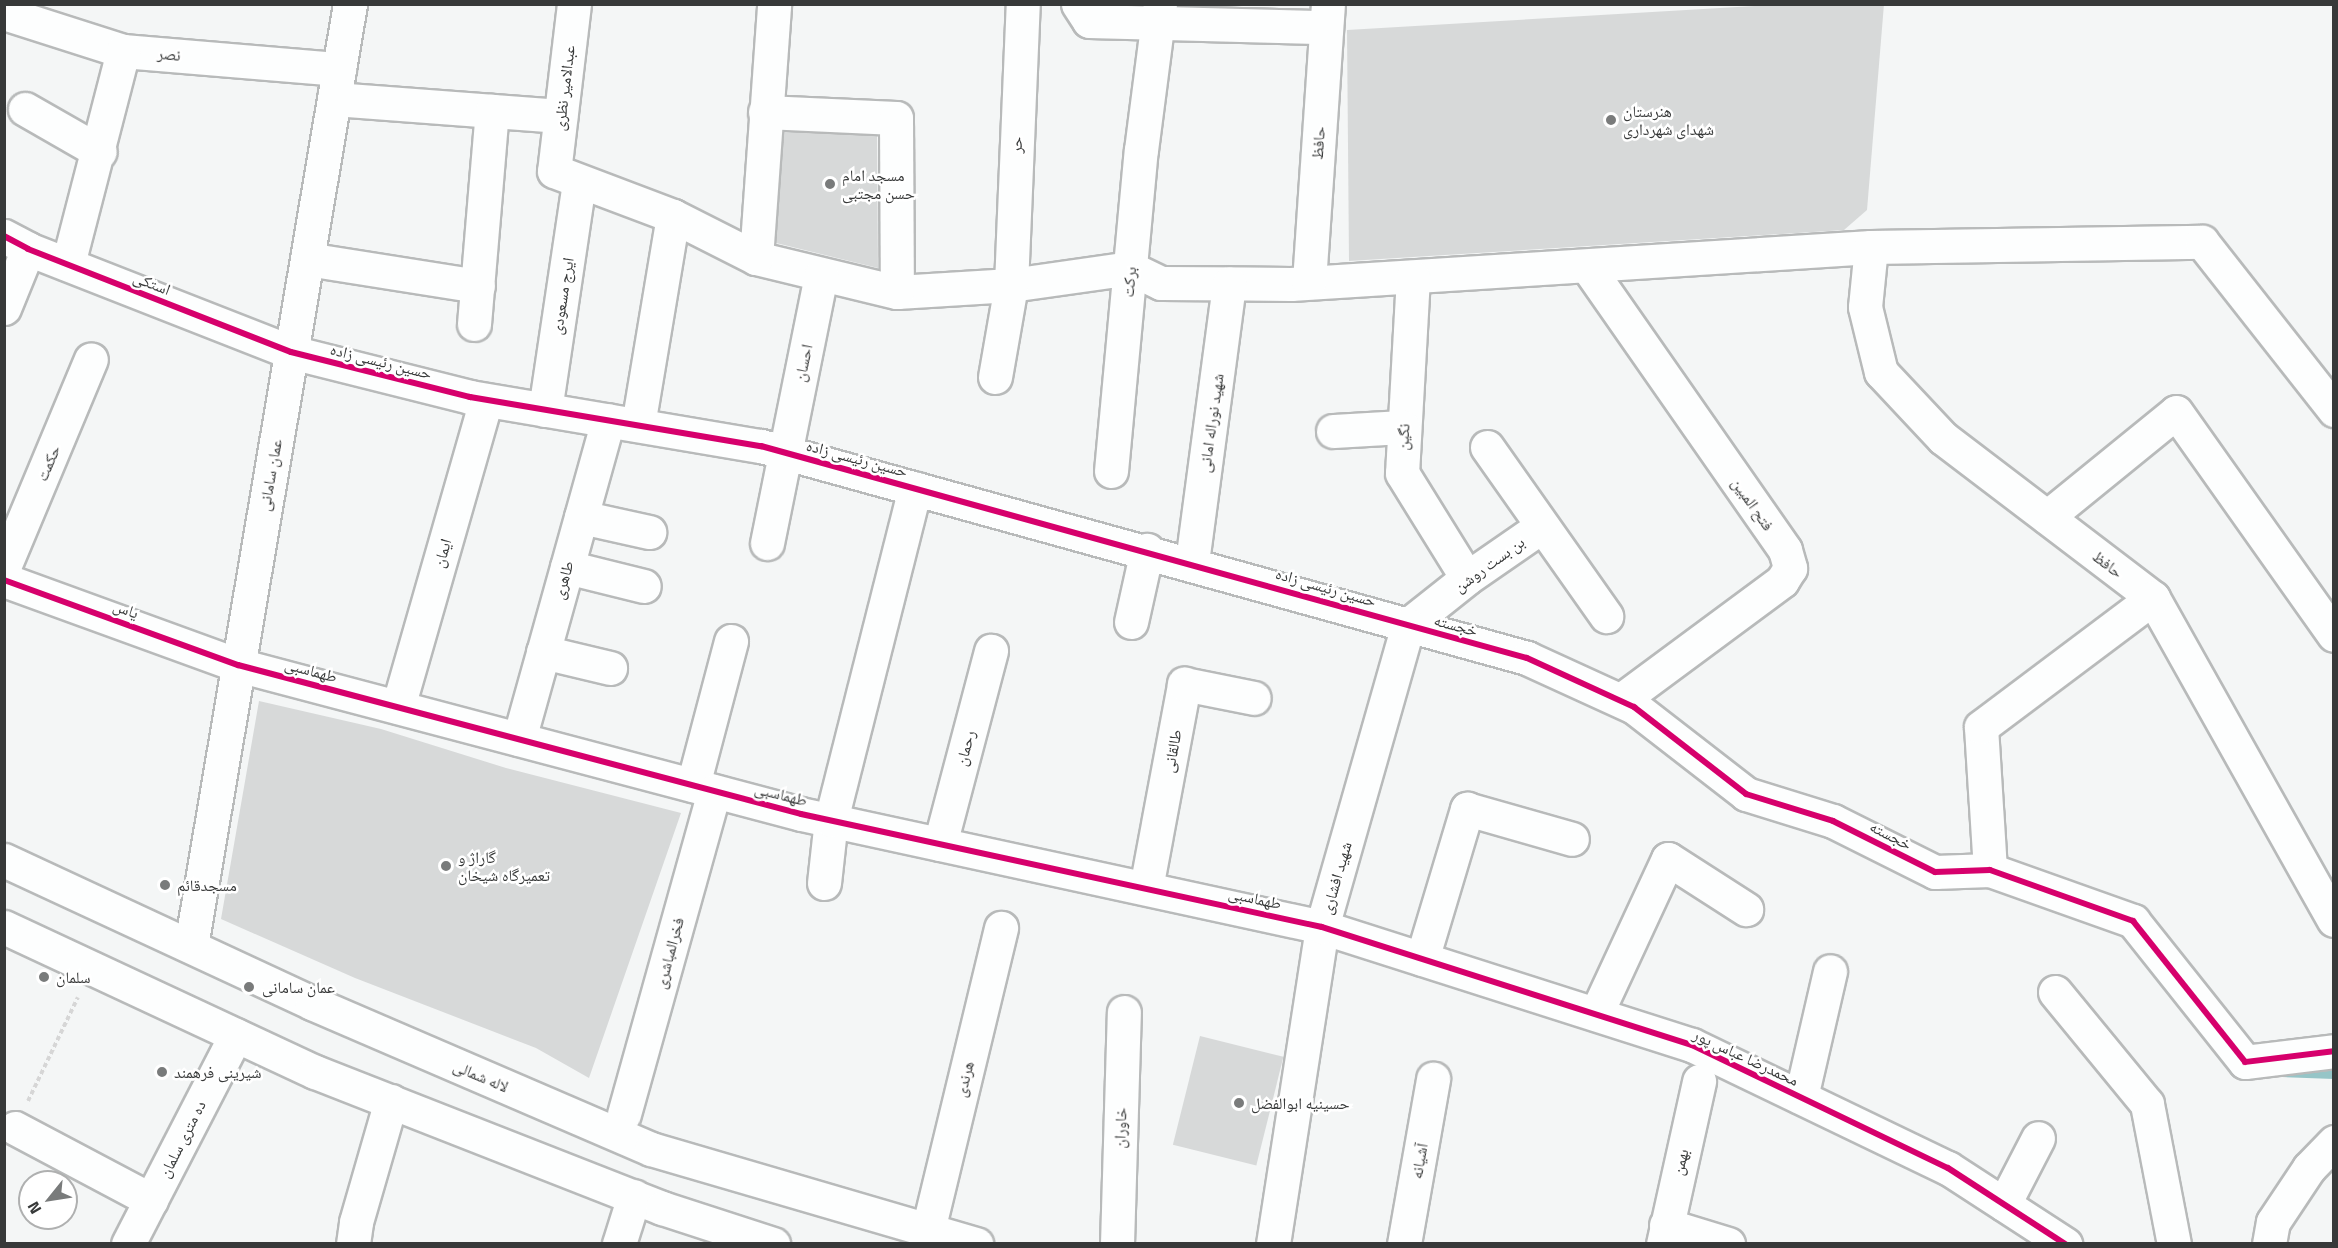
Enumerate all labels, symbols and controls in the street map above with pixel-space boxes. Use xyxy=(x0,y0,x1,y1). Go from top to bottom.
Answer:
street label: نصر xyxy=(157,43,181,65)
street label: عبدالامیر نظری xyxy=(549,44,579,132)
place label: هنرستان شهدای شهرداری xyxy=(1623,101,1714,139)
marker: هنرستان شهدای شهرداری xyxy=(1604,113,1618,127)
street label: حافظ xyxy=(1307,126,1329,160)
street label: حر xyxy=(1006,136,1026,154)
place label: مسجد امام حسن مجتبی xyxy=(842,165,915,203)
marker: مسجد امام حسن مجتبی xyxy=(823,177,837,191)
street label: ایرج مسعودی xyxy=(546,256,578,336)
street label: برکت xyxy=(1118,266,1140,298)
street label: استکی xyxy=(131,267,173,299)
street label: حسین رئیسی زاده xyxy=(328,339,434,383)
street label: احسان xyxy=(790,342,816,384)
street label: شهید نوراله امانی xyxy=(1195,372,1227,474)
street label: نگین xyxy=(1393,423,1413,451)
street label: حسین رئیسی زاده xyxy=(804,435,910,481)
street label: عمان سامانی xyxy=(254,437,286,513)
street label: حکمت xyxy=(32,442,64,484)
street label: فتح المبین xyxy=(1728,474,1778,534)
street label: بن بست روشن xyxy=(1450,532,1528,596)
street label: ایمان xyxy=(429,536,455,570)
street label: حافظ xyxy=(2089,546,2127,582)
street label: طاهری xyxy=(549,559,577,601)
street label: حسین رئیسی زاده xyxy=(1273,563,1379,611)
street label: یاس xyxy=(111,596,141,622)
street label: خجسته xyxy=(1432,610,1480,640)
street label: طهماسبی xyxy=(283,654,339,686)
street label: رحمان xyxy=(951,728,979,768)
street label: طالقانی xyxy=(1158,728,1186,774)
street label: طهماسبی xyxy=(753,778,809,810)
street label: خجسته xyxy=(1867,816,1915,854)
street label: شهید افشاری xyxy=(1316,839,1356,917)
place label: گاراژ و تعمیرگاه شیخان xyxy=(458,847,550,885)
marker: گاراژ و تعمیرگاه شیخان xyxy=(439,859,453,873)
place label: مسجدقائم xyxy=(177,875,237,895)
marker: مسجدقائم xyxy=(158,878,172,892)
street label: طهماسبی xyxy=(1227,883,1283,913)
street label: فخرالمباشری xyxy=(650,915,688,991)
place label: سلمان xyxy=(56,967,90,987)
marker: سلمان xyxy=(37,970,51,984)
place label: عمان سامانی xyxy=(262,977,335,997)
marker: عمان سامانی xyxy=(240,978,258,996)
street label: محمدرضا عباس پور xyxy=(1690,1024,1802,1090)
street label: لاله شمالی xyxy=(451,1056,511,1096)
street label: هرندی xyxy=(950,1059,978,1099)
place label: شیرینی فرهمند xyxy=(174,1062,262,1082)
marker: شیرینی فرهمند xyxy=(155,1065,169,1079)
place label: حسینیه ابوالفضل xyxy=(1251,1093,1350,1113)
marker: حسینیه ابوالفضل xyxy=(1232,1096,1246,1110)
street label: ده متری سلمان xyxy=(154,1097,210,1181)
street label: خاوران xyxy=(1110,1107,1130,1149)
street label: آشیانه xyxy=(1406,1142,1432,1180)
street label: بهمن xyxy=(1668,1147,1692,1177)
north arrow xyxy=(18,1170,78,1230)
text: N xyxy=(21,1197,47,1219)

